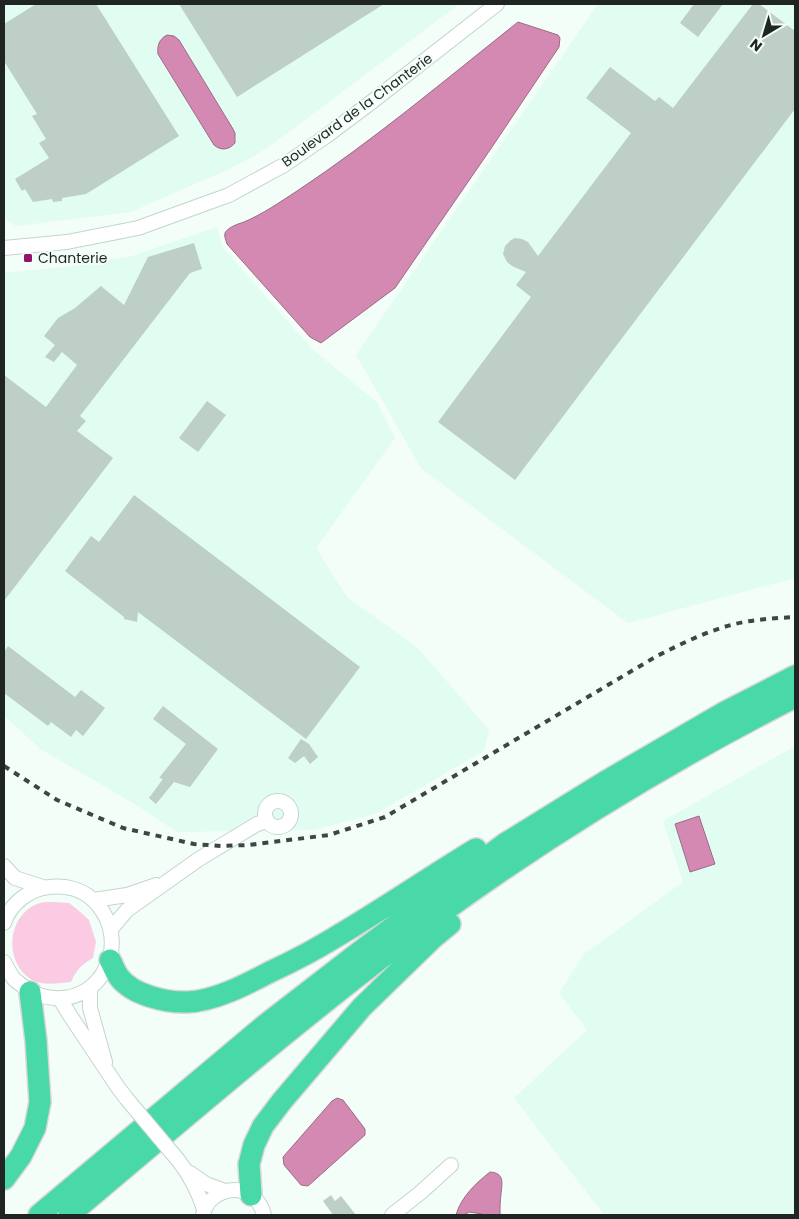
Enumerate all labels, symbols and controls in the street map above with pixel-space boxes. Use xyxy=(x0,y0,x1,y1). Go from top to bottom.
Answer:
north arrow xyxy=(739,10,789,60)
text: N xyxy=(746,34,766,56)
street label: Boulevard de la Chanterie xyxy=(277,48,437,172)
place label: Chanterie xyxy=(38,248,108,268)
marker: Chanterie xyxy=(22,252,34,264)

